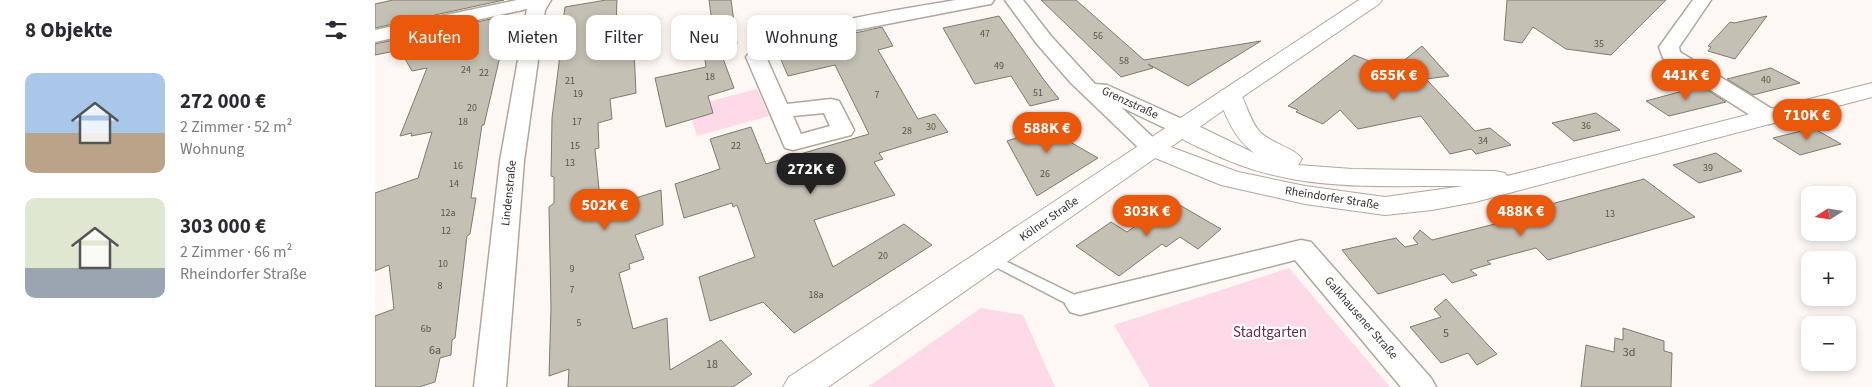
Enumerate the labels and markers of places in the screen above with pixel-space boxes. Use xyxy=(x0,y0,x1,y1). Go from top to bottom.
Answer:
pin: 655K € xyxy=(1353,58,1435,101)
pin: 441K € xyxy=(1645,58,1727,101)
pin: 710K € xyxy=(1766,98,1848,141)
pin: 588K € xyxy=(1006,112,1088,154)
pin: 272K € xyxy=(770,152,852,195)
pin: 502K € xyxy=(564,188,646,231)
pin: 303K € xyxy=(1106,194,1188,237)
pin: 488K € xyxy=(1480,194,1562,237)

